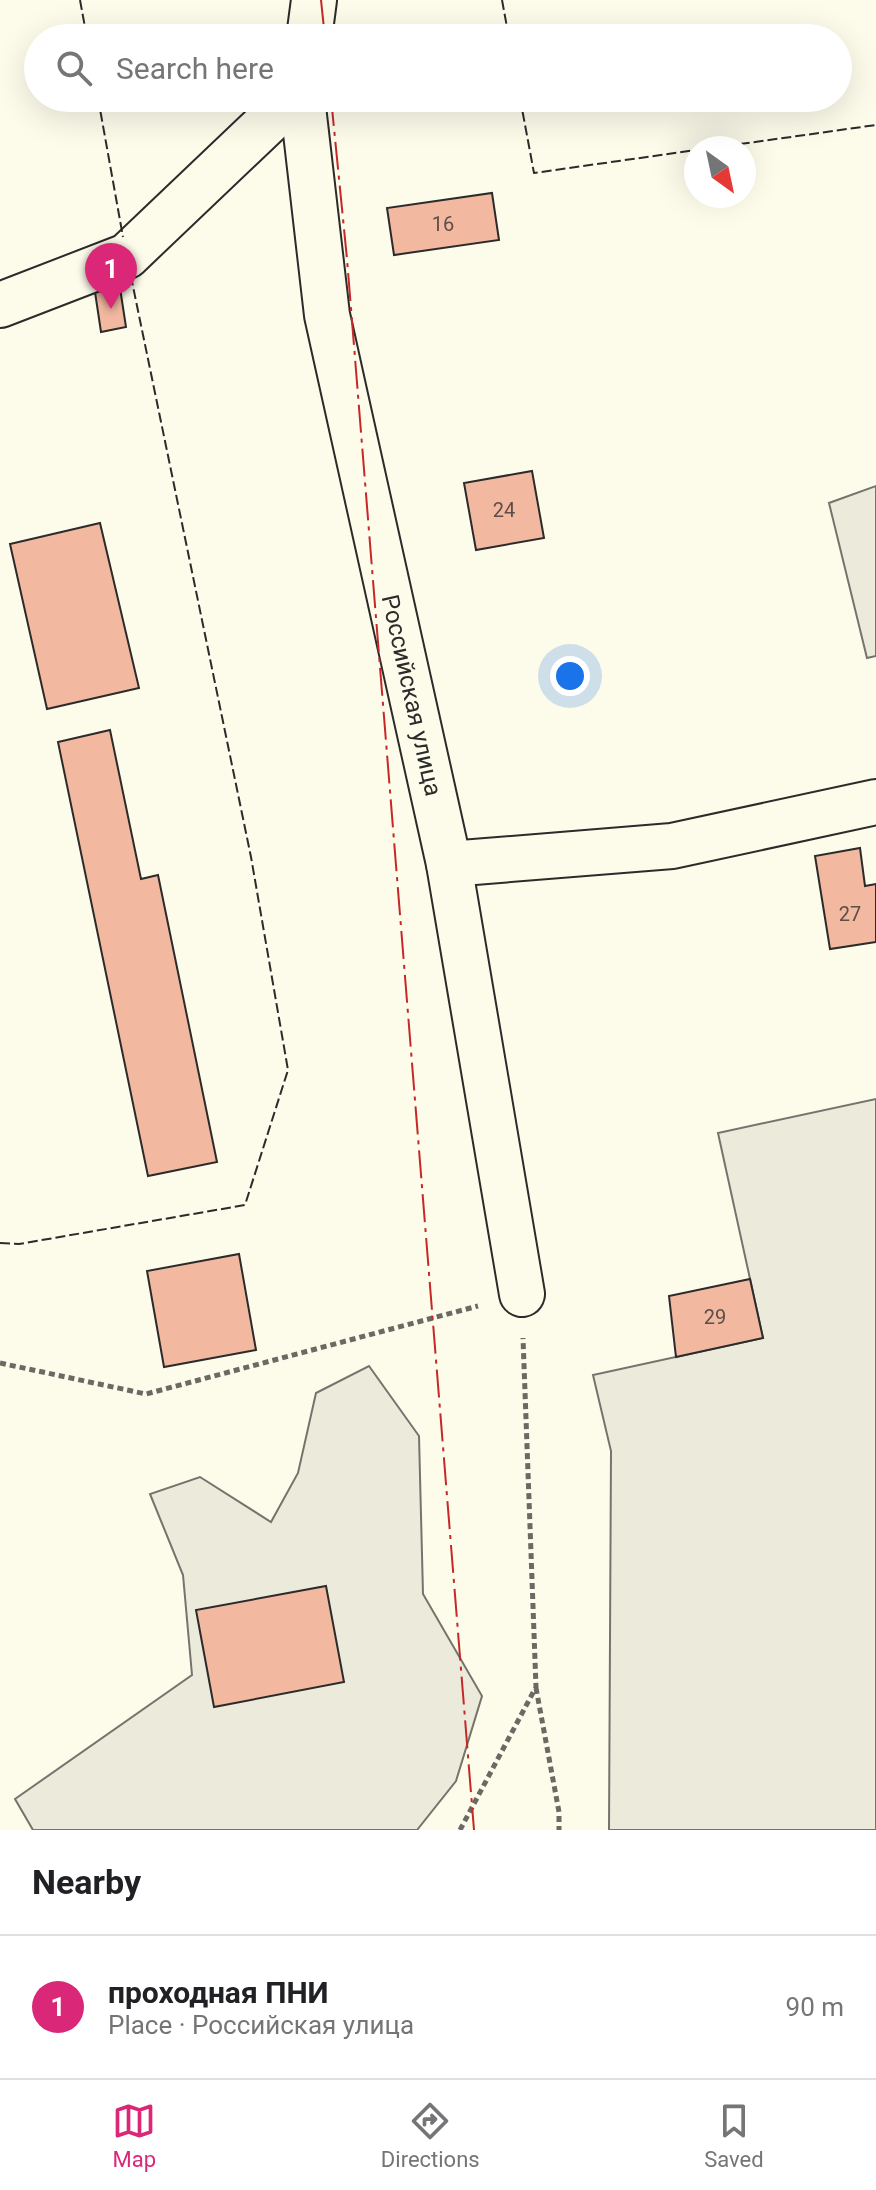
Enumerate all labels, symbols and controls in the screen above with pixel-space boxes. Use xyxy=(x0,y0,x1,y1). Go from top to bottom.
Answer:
search box xyxy=(24,24,852,112)
icon: search xyxy=(52,46,96,90)
text: Search here xyxy=(116,51,274,86)
north arrow xyxy=(684,136,756,208)
house number: 16 xyxy=(432,212,454,236)
pin: 1 xyxy=(85,243,137,309)
house number: 24 xyxy=(493,498,515,522)
street label: Российская улица xyxy=(376,592,447,798)
your location xyxy=(550,656,590,696)
house number: 27 xyxy=(839,902,861,926)
house number: 29 xyxy=(704,1305,726,1329)
text: Nearby xyxy=(32,1862,141,1902)
text: проходная ПНИ xyxy=(108,1975,329,2010)
text: 1 xyxy=(51,1992,65,2022)
text: 90 m xyxy=(786,1992,844,2022)
text: Place · Российская улица xyxy=(108,2010,414,2040)
tab: Map xyxy=(112,2099,156,2172)
tab: Directions xyxy=(381,2099,480,2172)
tab: Saved xyxy=(704,2099,764,2172)

